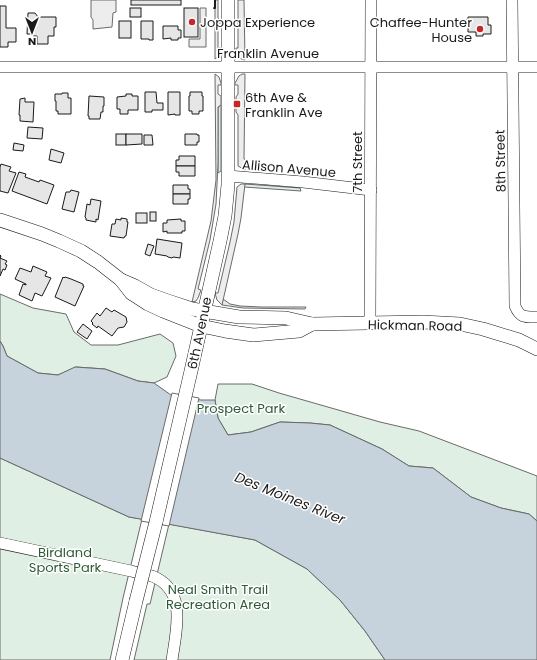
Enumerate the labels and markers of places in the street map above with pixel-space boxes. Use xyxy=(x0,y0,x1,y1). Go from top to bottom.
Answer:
place label: Joppa Experience xyxy=(200,13,315,32)
place label: Chaffee-Hunter House xyxy=(370,13,472,47)
marker: Joppa Experience xyxy=(187,17,197,27)
marker: Chaffee-Hunter House xyxy=(475,24,485,34)
place label: 6th Ave & Franklin Ave xyxy=(245,88,323,122)
marker: 6th Ave & Franklin Ave xyxy=(232,99,242,109)

